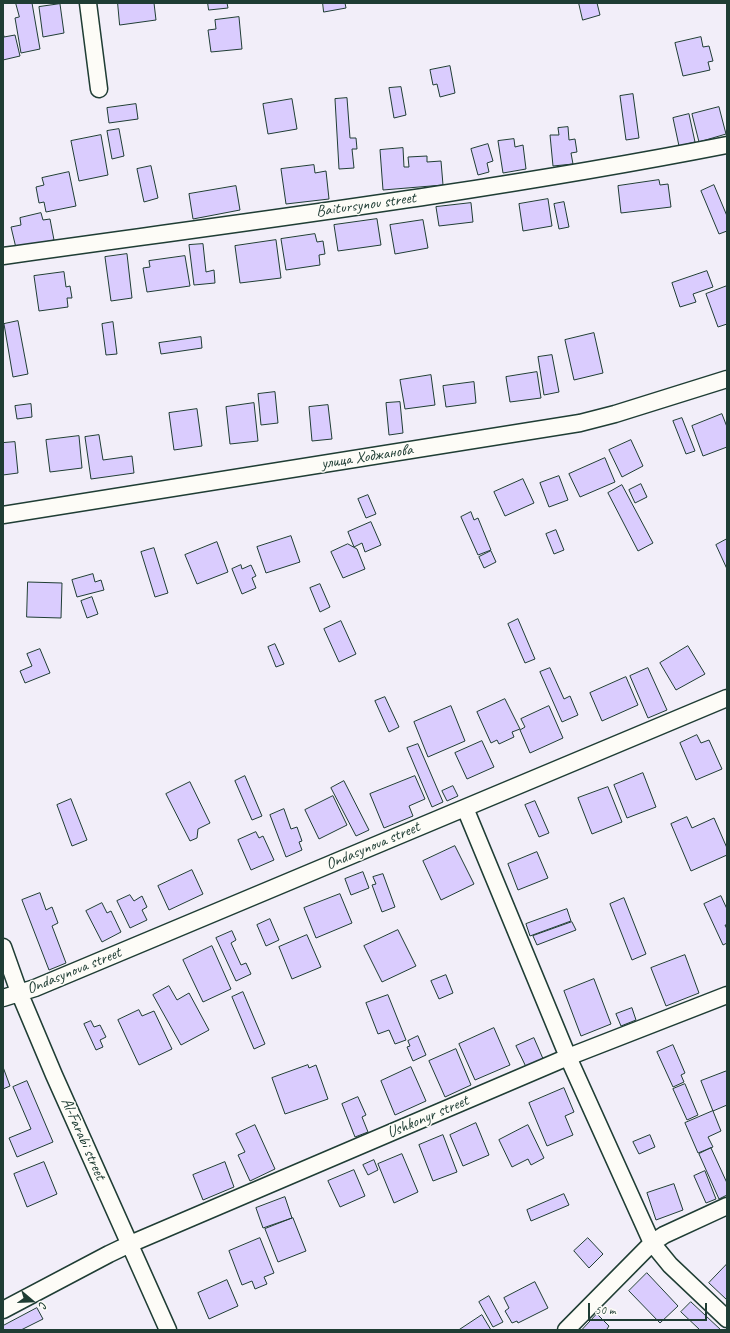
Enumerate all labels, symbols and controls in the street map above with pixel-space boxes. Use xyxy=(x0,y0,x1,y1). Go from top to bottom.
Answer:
street label: Baitursynov street xyxy=(315,189,417,221)
street label: улица Ходжанова xyxy=(320,440,414,474)
street label: Ondasynova street xyxy=(323,818,423,874)
street label: Ondasynova street xyxy=(24,943,124,999)
street label: Ushkonyr street xyxy=(384,1091,472,1143)
street label: Al-Farabi street xyxy=(56,1095,110,1183)
north arrow xyxy=(12,1281,52,1321)
scale bar xyxy=(590,1295,709,1321)
text: С xyxy=(36,1300,51,1310)
text: 50 m xyxy=(595,1302,615,1318)

